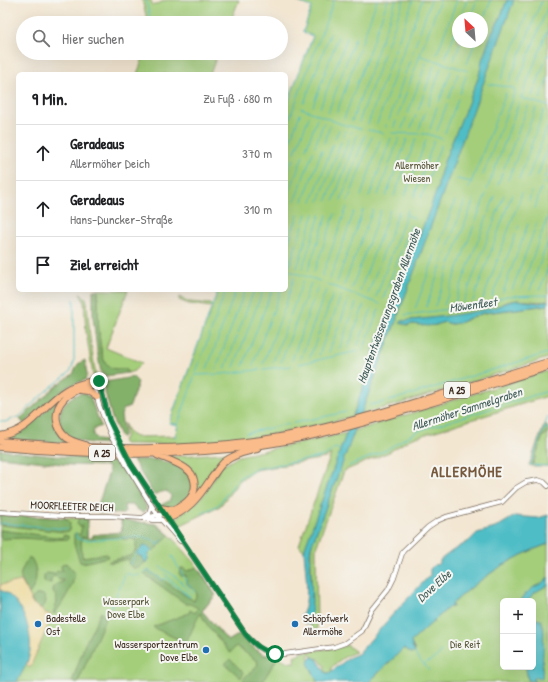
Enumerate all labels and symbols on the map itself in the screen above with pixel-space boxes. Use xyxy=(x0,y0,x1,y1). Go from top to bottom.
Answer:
north arrow xyxy=(452,12,488,48)
park label: Allermöher Wiesen xyxy=(395,158,440,185)
water label: Hauptentwässerungsgraben Allermöhe xyxy=(353,225,425,386)
water label: Möwenfleet xyxy=(448,293,500,316)
route end xyxy=(90,372,108,390)
water label: Allermöher Sammelgraben xyxy=(410,382,526,434)
road number: A 25 xyxy=(444,382,470,398)
road number: A 25 xyxy=(89,445,115,461)
district label: ALLERMÖHE xyxy=(431,461,503,482)
street label: MOORFLEETER DEICH xyxy=(30,498,114,514)
water label: Dove Elbe xyxy=(413,565,456,606)
park label: Wasserpark Dove Elbe xyxy=(103,594,149,621)
place label: Badestelle Ost xyxy=(46,611,87,638)
place label: Schöpfwerk Allermöhe xyxy=(303,611,349,638)
marker: Badestelle Ost xyxy=(33,619,43,629)
marker: Schöpfwerk Allermöhe xyxy=(290,619,300,629)
place label: Wassersportzentrum Dove Elbe xyxy=(114,637,199,664)
park label: Die Reit xyxy=(450,637,480,651)
marker: Wassersportzentrum Dove Elbe xyxy=(201,645,211,655)
route start xyxy=(266,645,284,663)

